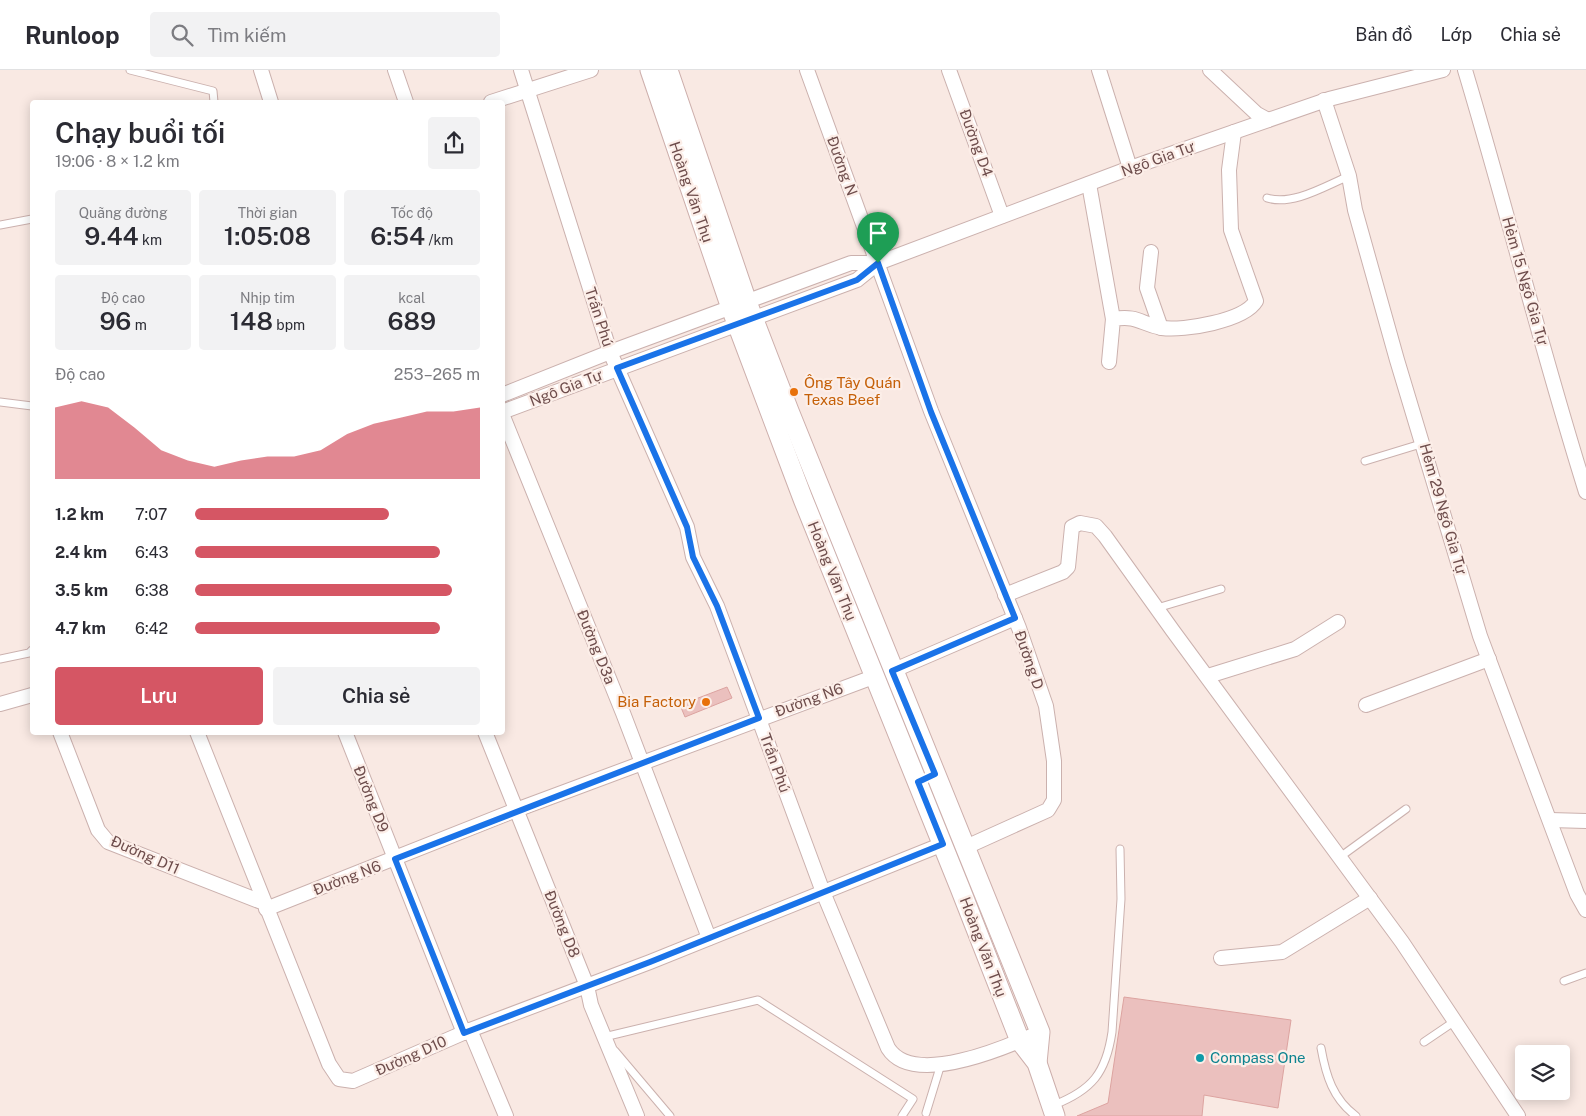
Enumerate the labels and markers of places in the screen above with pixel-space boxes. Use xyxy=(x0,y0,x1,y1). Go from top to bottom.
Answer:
pin xyxy=(857,212,899,263)
place label: Ông Tây Quán Texas Beef xyxy=(804,374,901,408)
marker: Ông Tây Quán Texas Beef xyxy=(788,386,800,398)
place label: Bia Factory xyxy=(617,693,696,710)
marker: Bia Factory xyxy=(700,696,712,708)
place label: Compass One xyxy=(1210,1049,1306,1066)
marker: Compass One xyxy=(1194,1052,1206,1064)

